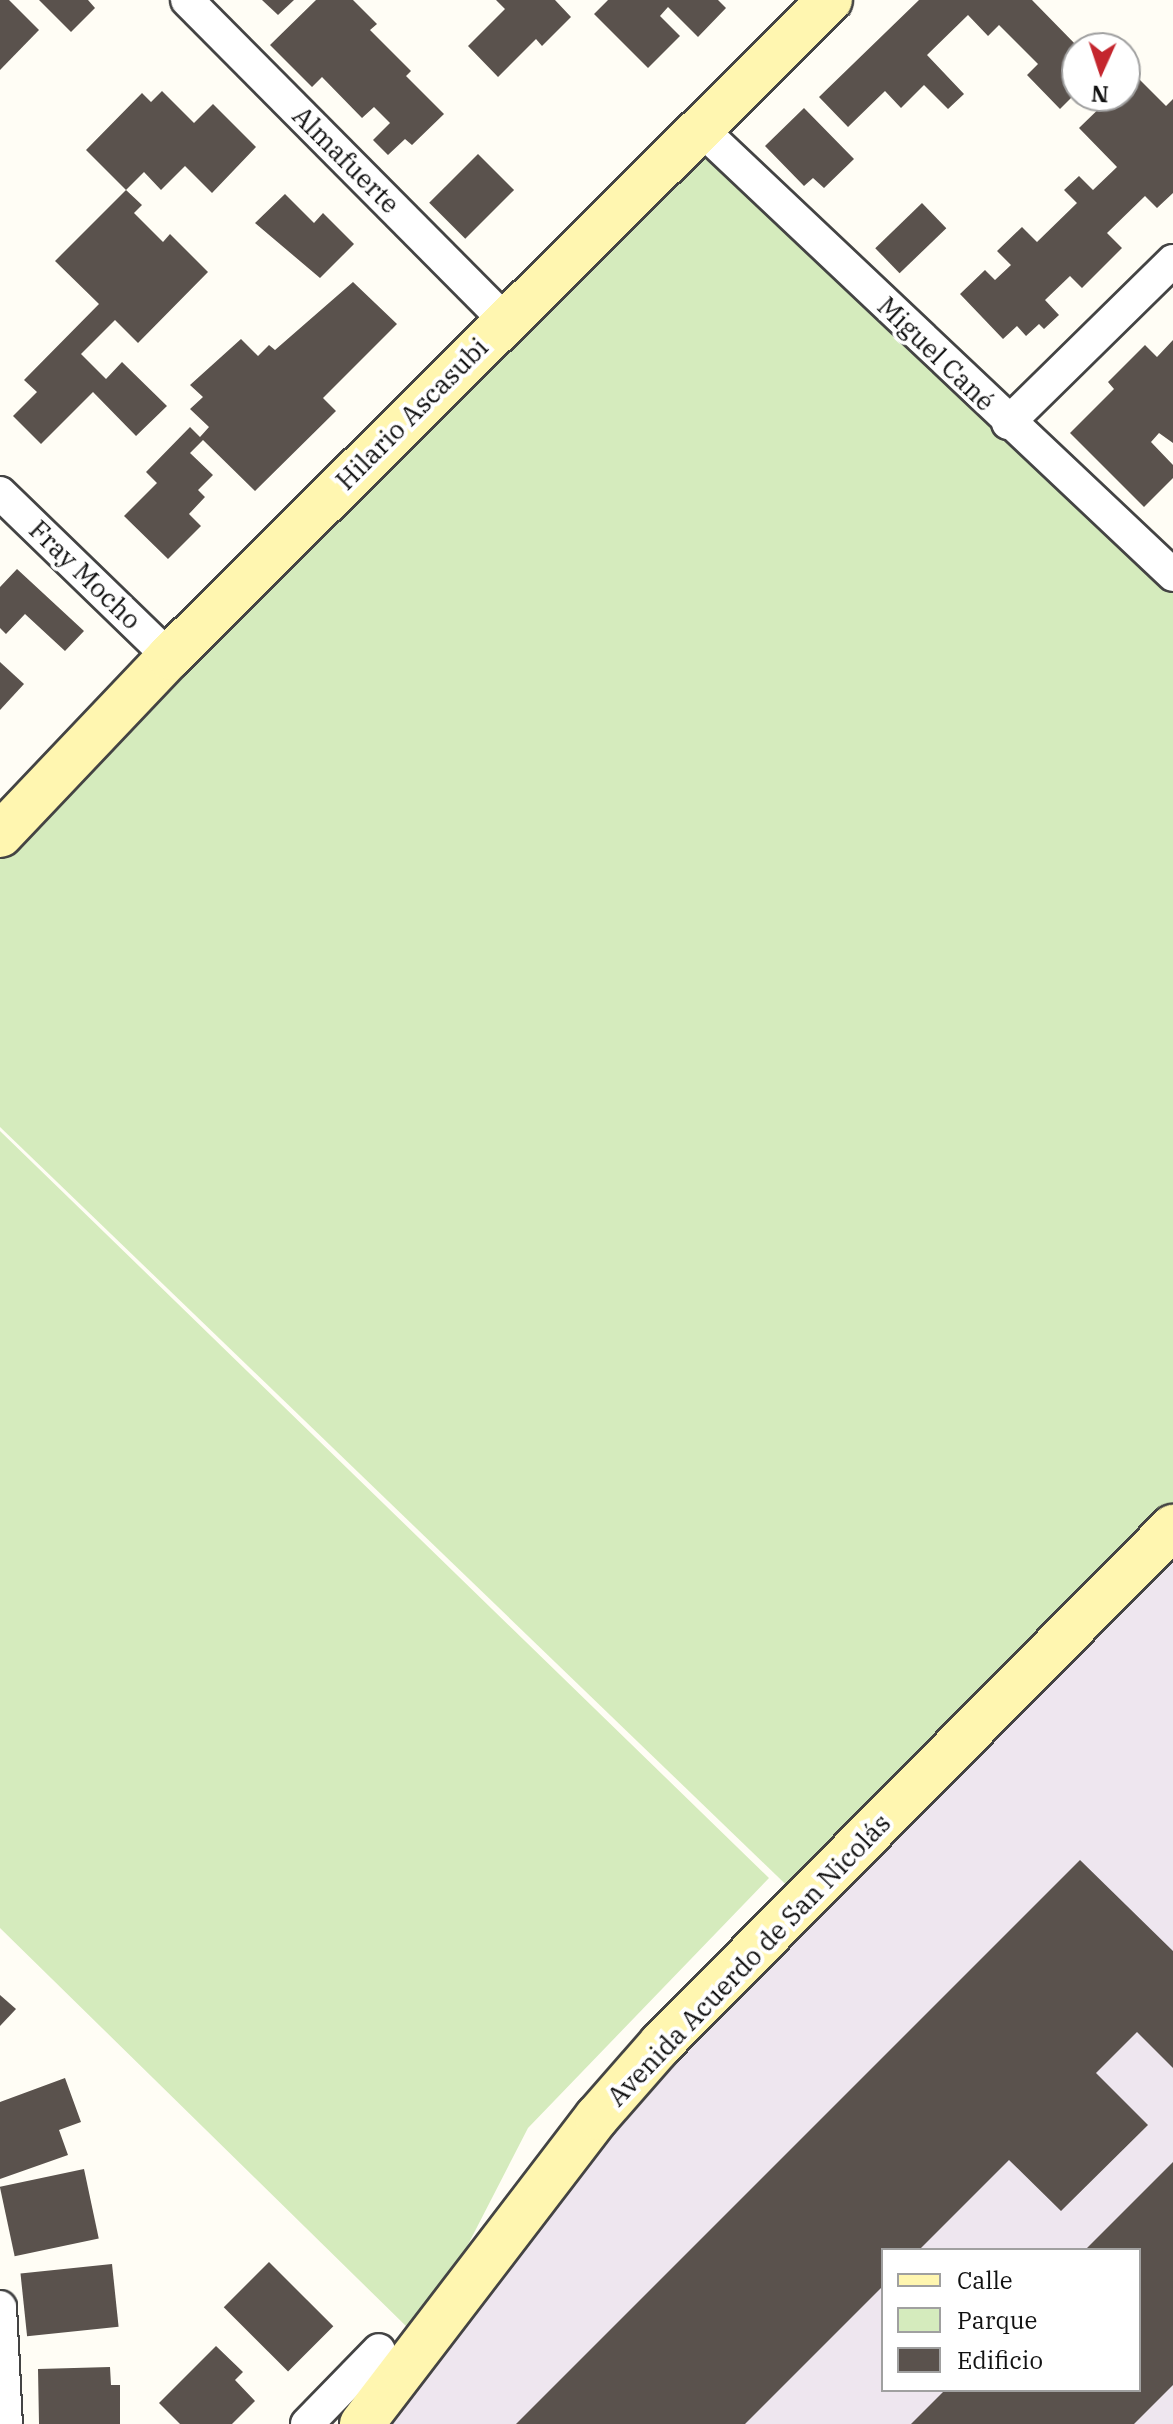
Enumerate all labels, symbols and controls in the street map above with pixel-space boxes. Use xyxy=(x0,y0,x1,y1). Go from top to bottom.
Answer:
north arrow xyxy=(1061,32,1141,112)
text: N xyxy=(1090,80,1109,109)
street label: Almafuerte xyxy=(286,100,406,220)
street label: Miguel Cané xyxy=(871,291,1001,417)
street label: Hilario Ascasubi xyxy=(330,332,494,496)
street label: Fray Mocho xyxy=(23,514,147,636)
street label: Avenida Acuerdo de San Nicolás xyxy=(601,1808,897,2112)
legend xyxy=(881,2248,1141,2392)
text: Calle xyxy=(957,2264,1013,2296)
text: Parque xyxy=(957,2304,1037,2336)
text: Edificio xyxy=(957,2344,1043,2376)

